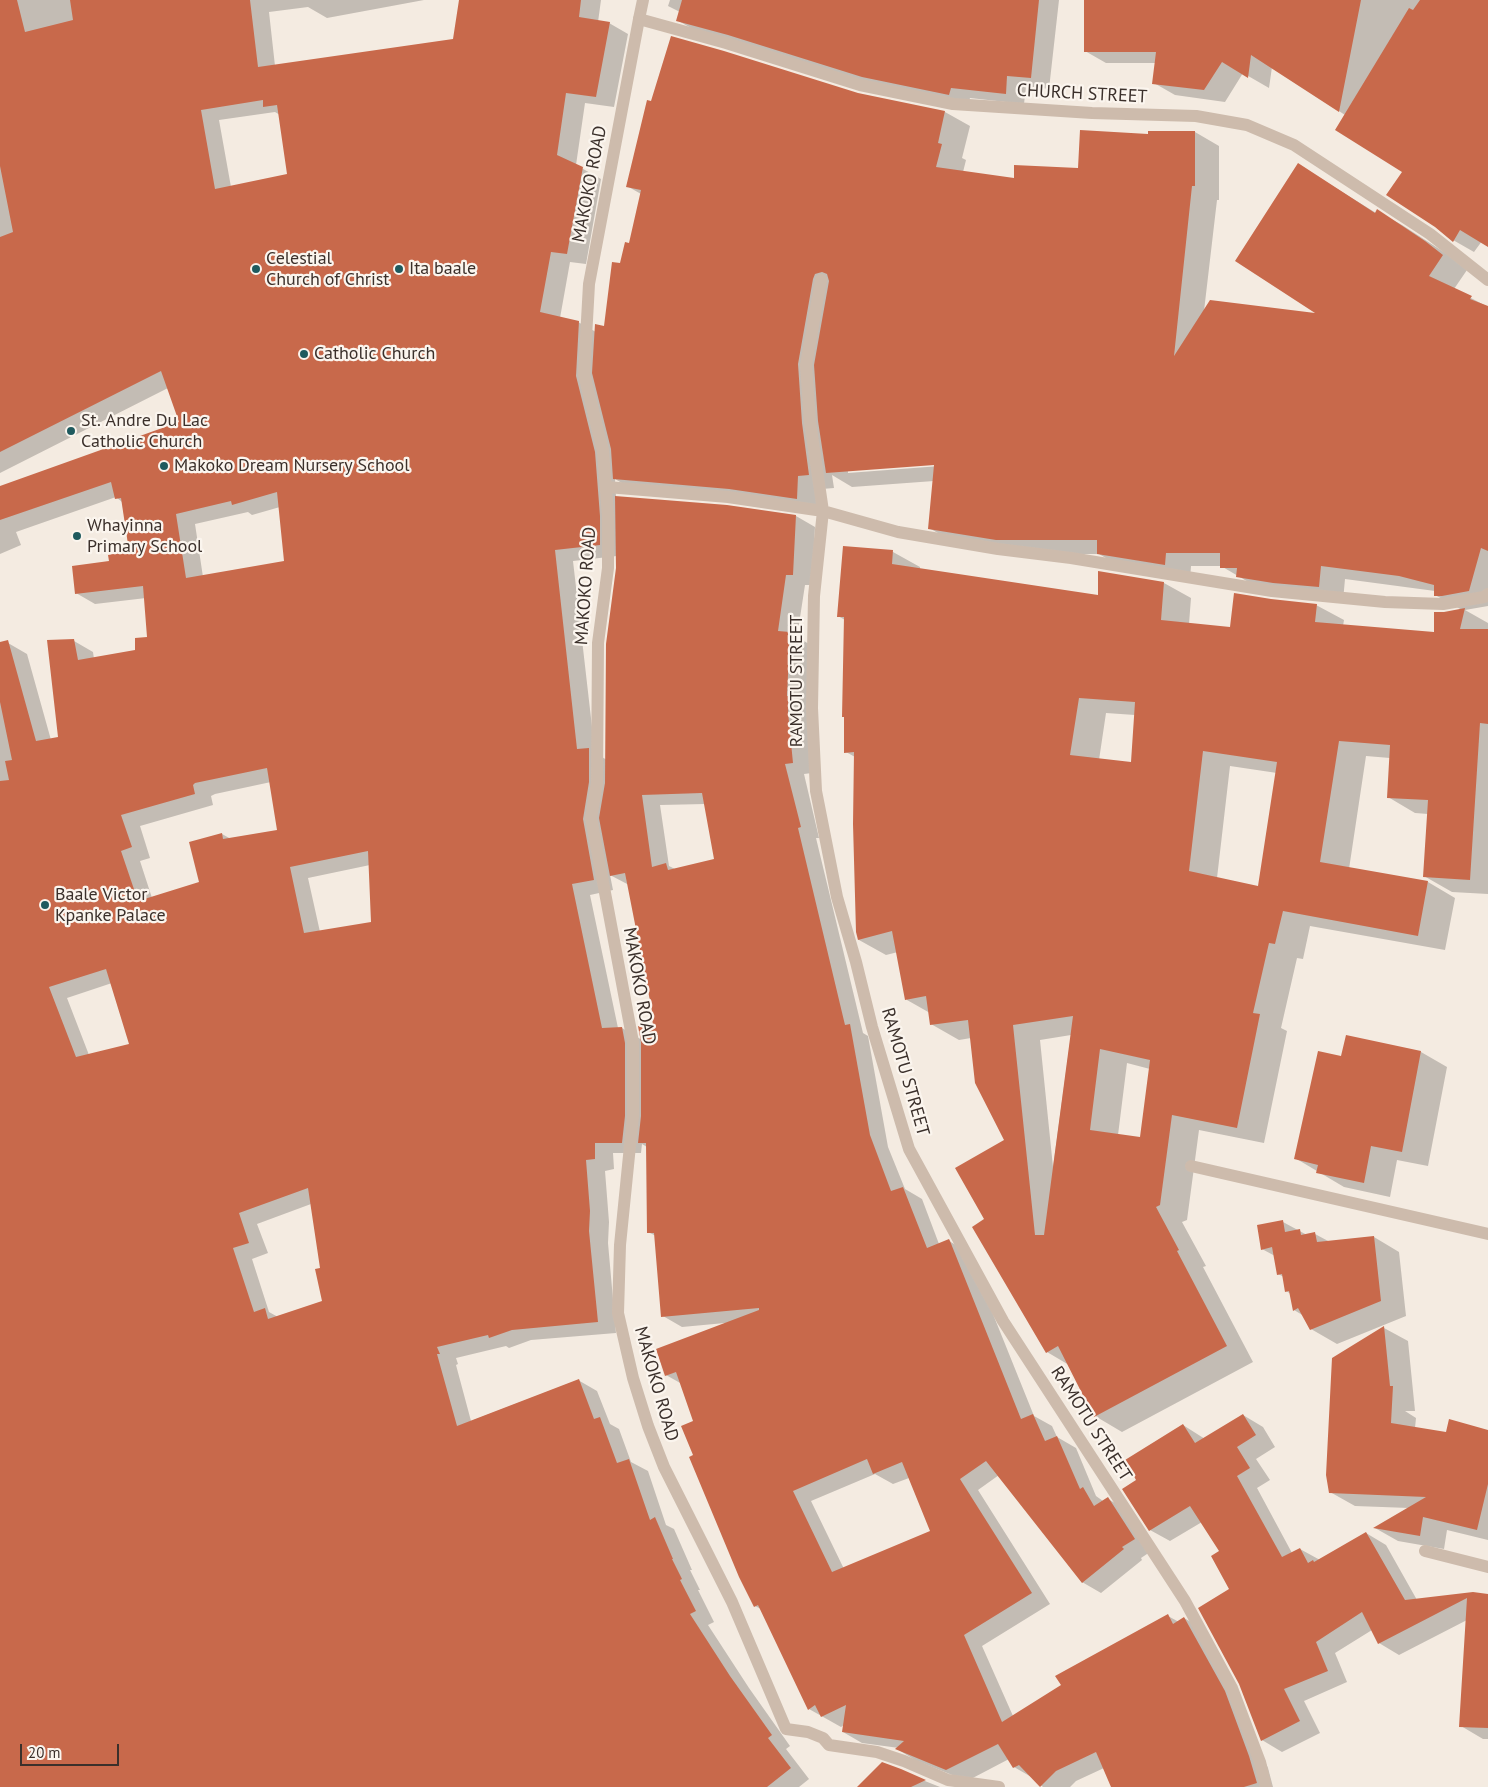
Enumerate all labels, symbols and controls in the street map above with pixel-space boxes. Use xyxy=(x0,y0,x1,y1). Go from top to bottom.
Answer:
street label: CHURCH STREET xyxy=(1016,80,1148,108)
street label: MAKOKO ROAD xyxy=(568,124,612,244)
place label: Celestial Church of Christ xyxy=(266,248,389,290)
place label: Ita baale xyxy=(409,258,476,280)
marker: Celestial Church of Christ xyxy=(250,263,262,275)
marker: Ita baale xyxy=(393,263,405,275)
place label: Catholic Church xyxy=(314,343,435,365)
marker: Catholic Church xyxy=(298,348,310,360)
place label: St. Andre Du Lac Catholic Church xyxy=(81,410,208,452)
marker: St. Andre Du Lac Catholic Church xyxy=(65,425,77,437)
place label: Makoko Dream Nursery School xyxy=(174,455,410,477)
marker: Makoko Dream Nursery School xyxy=(158,460,170,472)
place label: Whayinna Primary School xyxy=(87,515,202,558)
street label: MAKOKO ROAD xyxy=(571,526,601,646)
marker: Whayinna Primary School xyxy=(71,530,83,542)
street label: RAMOTU STREET xyxy=(786,615,808,747)
place label: Baale Victor Kpanke Palace xyxy=(55,884,166,926)
marker: Baale Victor Kpanke Palace xyxy=(39,899,51,911)
street label: MAKOKO ROAD xyxy=(618,926,660,1046)
street label: RAMOTU STREET xyxy=(876,1005,934,1139)
street label: MAKOKO ROAD xyxy=(629,1324,683,1444)
street label: RAMOTU STREET xyxy=(1046,1363,1136,1485)
scale bar xyxy=(22,1734,121,1766)
text: 20 m xyxy=(28,1743,61,1762)

